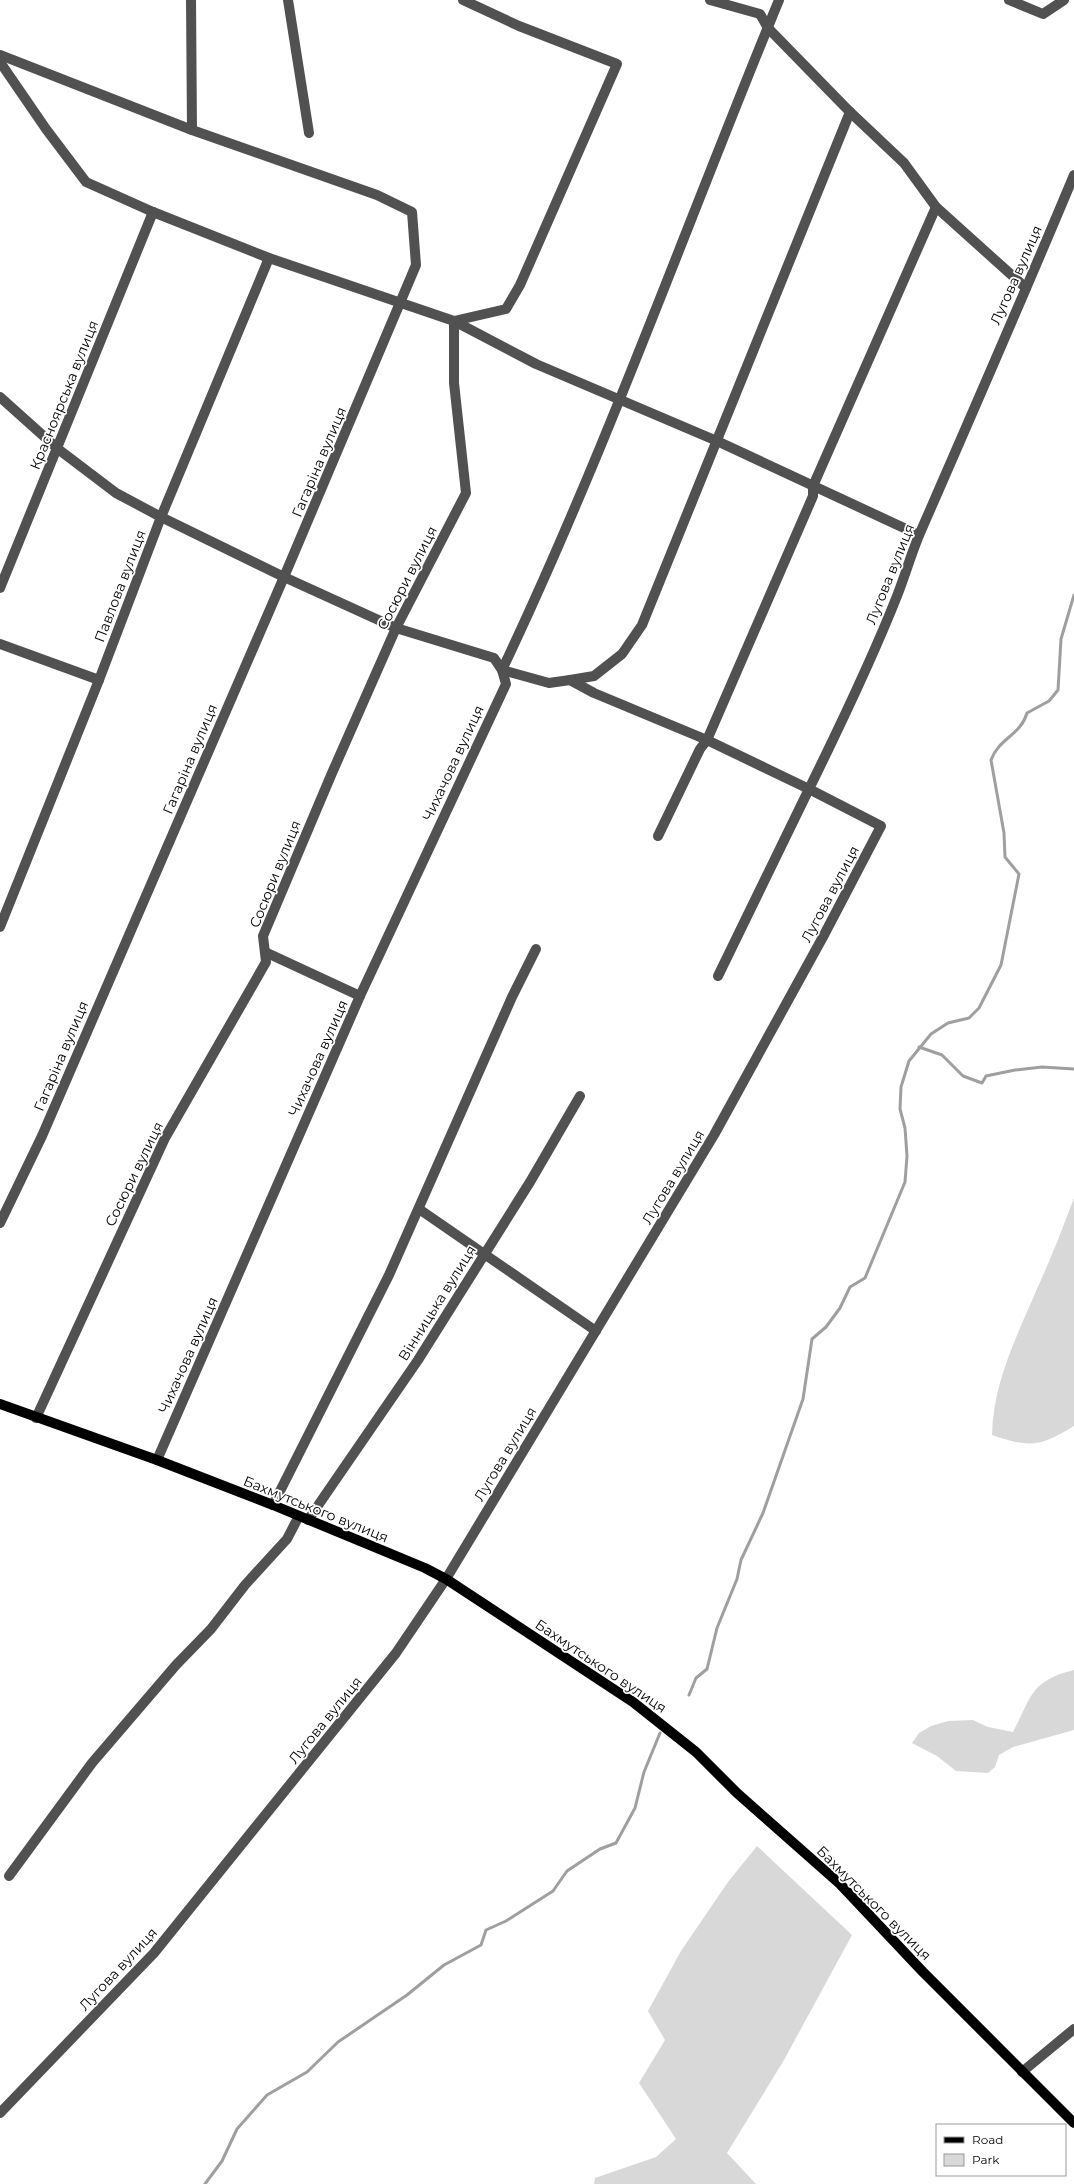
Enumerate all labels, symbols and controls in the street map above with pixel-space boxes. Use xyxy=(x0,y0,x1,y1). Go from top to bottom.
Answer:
street label: Лугова вулиця xyxy=(986,223,1046,327)
street label: Красноярська вулиця xyxy=(26,318,102,472)
street label: Гагаріна вулиця xyxy=(288,404,350,520)
street label: Лугова вулиця xyxy=(862,521,918,627)
street label: Сосюри вулиця xyxy=(373,523,441,633)
street label: Павлова вулиця xyxy=(90,527,150,645)
street label: Гагаріна вулиця xyxy=(159,701,221,817)
street label: Чихачова вулиця xyxy=(418,702,488,824)
street label: Сосюри вулиця xyxy=(245,818,305,930)
street label: Лугова вулиця xyxy=(797,843,863,945)
street label: Чихачова вулиця xyxy=(284,997,352,1119)
street label: Гагаріна вулиця xyxy=(30,998,92,1114)
street label: Сосюри вулиця xyxy=(101,1119,167,1229)
street label: Лугова вулиця xyxy=(638,1127,708,1227)
street label: Вінницька вулиця xyxy=(394,1242,480,1364)
street label: Чихачова вулиця xyxy=(154,1294,222,1416)
street label: Лугова вулиця xyxy=(470,1404,540,1504)
street label: Бахмутського вулиця xyxy=(241,1472,391,1546)
street label: Бахмутського вулиця xyxy=(532,1615,670,1717)
street label: Лугова вулиця xyxy=(284,1673,366,1767)
street label: Бахмутського вулиця xyxy=(813,1842,935,1964)
street label: Лугова вулиця xyxy=(75,1924,161,2014)
legend xyxy=(936,2124,1066,2176)
text: Road xyxy=(972,2132,1003,2147)
text: Park xyxy=(972,2152,1000,2167)

